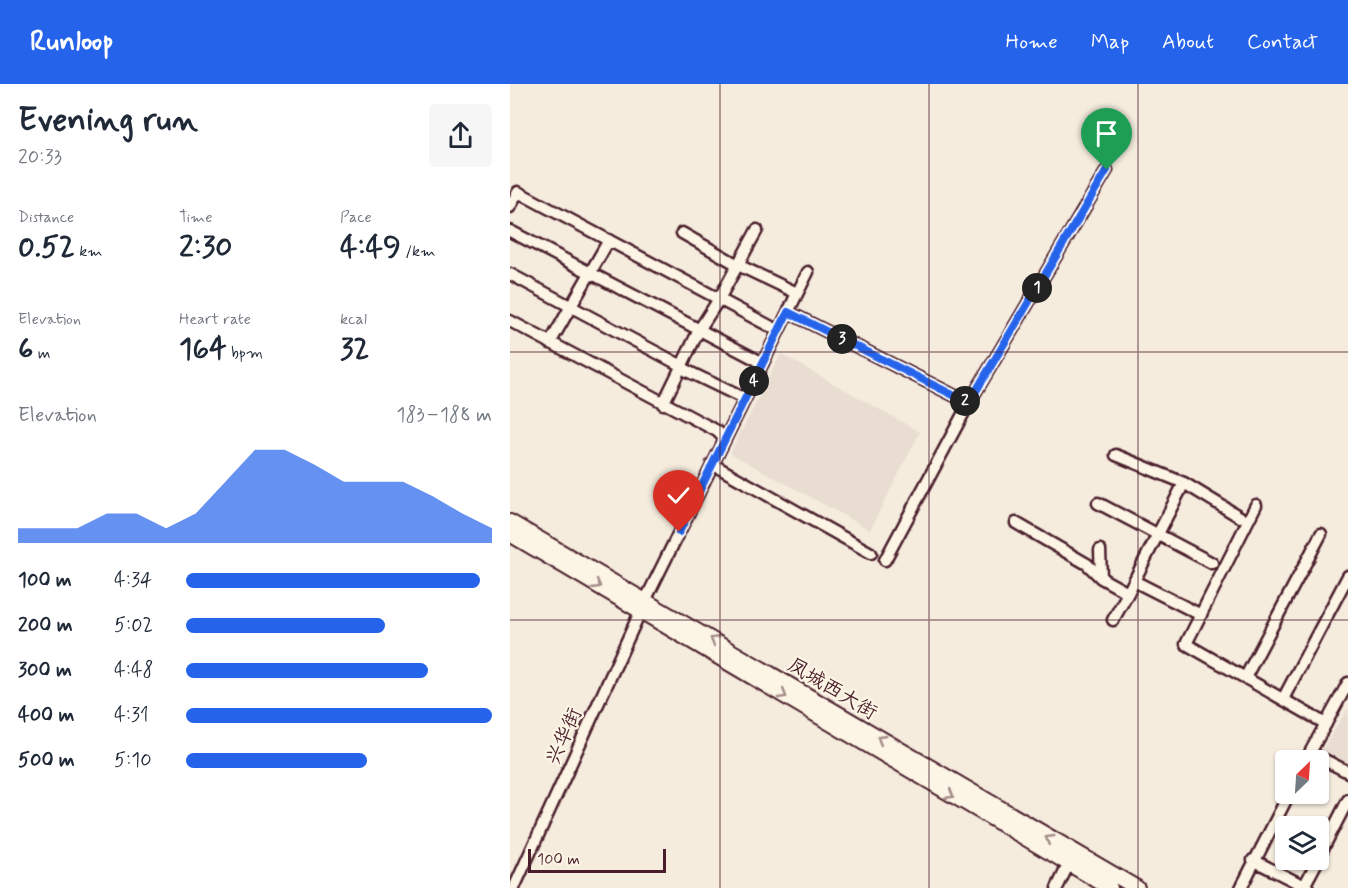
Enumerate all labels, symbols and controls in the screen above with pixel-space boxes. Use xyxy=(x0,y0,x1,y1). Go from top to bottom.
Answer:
text: Runloop xyxy=(30,24,114,61)
text: Home xyxy=(1006,28,1058,56)
text: Map xyxy=(1091,28,1129,56)
text: About xyxy=(1162,28,1214,56)
text: Contact xyxy=(1247,28,1318,56)
text: Evening run xyxy=(18,99,198,143)
button: share xyxy=(429,104,492,167)
pin xyxy=(1081,108,1132,170)
icon: arrive xyxy=(1090,117,1123,150)
text: 20:33 xyxy=(18,144,62,171)
text: Distance xyxy=(18,207,74,228)
text: Time xyxy=(179,207,213,228)
text: Pace xyxy=(340,207,372,228)
text: 0.52 xyxy=(18,228,75,267)
text: 2:30 xyxy=(179,228,232,267)
text: 4:49 xyxy=(340,228,401,267)
text: km xyxy=(75,241,103,262)
text: /km xyxy=(401,241,435,262)
pin: 1 xyxy=(1022,273,1052,303)
text: 1 xyxy=(1033,277,1041,298)
text: Elevation xyxy=(18,309,81,330)
text: Heart rate xyxy=(179,309,251,330)
text: kcal xyxy=(340,309,367,330)
pin: 3 xyxy=(827,324,857,354)
text: 3 xyxy=(838,328,846,349)
text: 6 xyxy=(18,330,33,369)
text: 164 xyxy=(179,330,227,369)
text: 32 xyxy=(340,330,369,369)
text: m xyxy=(33,343,50,364)
text: bpm xyxy=(227,343,263,364)
pin: 4 xyxy=(739,366,769,396)
text: 4 xyxy=(749,370,759,391)
pin: 2 xyxy=(950,386,980,416)
text: 2 xyxy=(961,390,969,411)
text: Elevation xyxy=(18,402,97,429)
text: 183–188 m xyxy=(397,402,492,429)
pin xyxy=(653,470,704,532)
icon: check xyxy=(662,479,695,512)
text: 100 m xyxy=(18,567,72,594)
text: 4:34 xyxy=(114,567,152,594)
one-way arrow xyxy=(591,577,601,589)
text: 200 m xyxy=(18,612,73,639)
text: 5:02 xyxy=(114,612,153,639)
one-way arrow xyxy=(710,635,720,647)
street label: 凤城西大街 xyxy=(782,652,882,727)
text: 300 m xyxy=(18,657,72,684)
text: 4:48 xyxy=(114,657,154,684)
one-way arrow xyxy=(777,688,787,699)
text: 400 m xyxy=(18,702,74,729)
text: 4:31 xyxy=(114,702,149,729)
street label: 兴华街 xyxy=(540,704,589,770)
one-way arrow xyxy=(877,735,887,747)
text: 500 m xyxy=(18,747,75,774)
text: 5:10 xyxy=(114,747,152,774)
north arrow xyxy=(1275,750,1329,804)
map controls xyxy=(1275,750,1329,870)
one-way arrow xyxy=(944,787,954,799)
button: layers xyxy=(1275,816,1329,870)
one-way arrow xyxy=(1045,834,1055,846)
scale bar xyxy=(528,846,666,874)
text: 100 m xyxy=(537,849,580,870)

